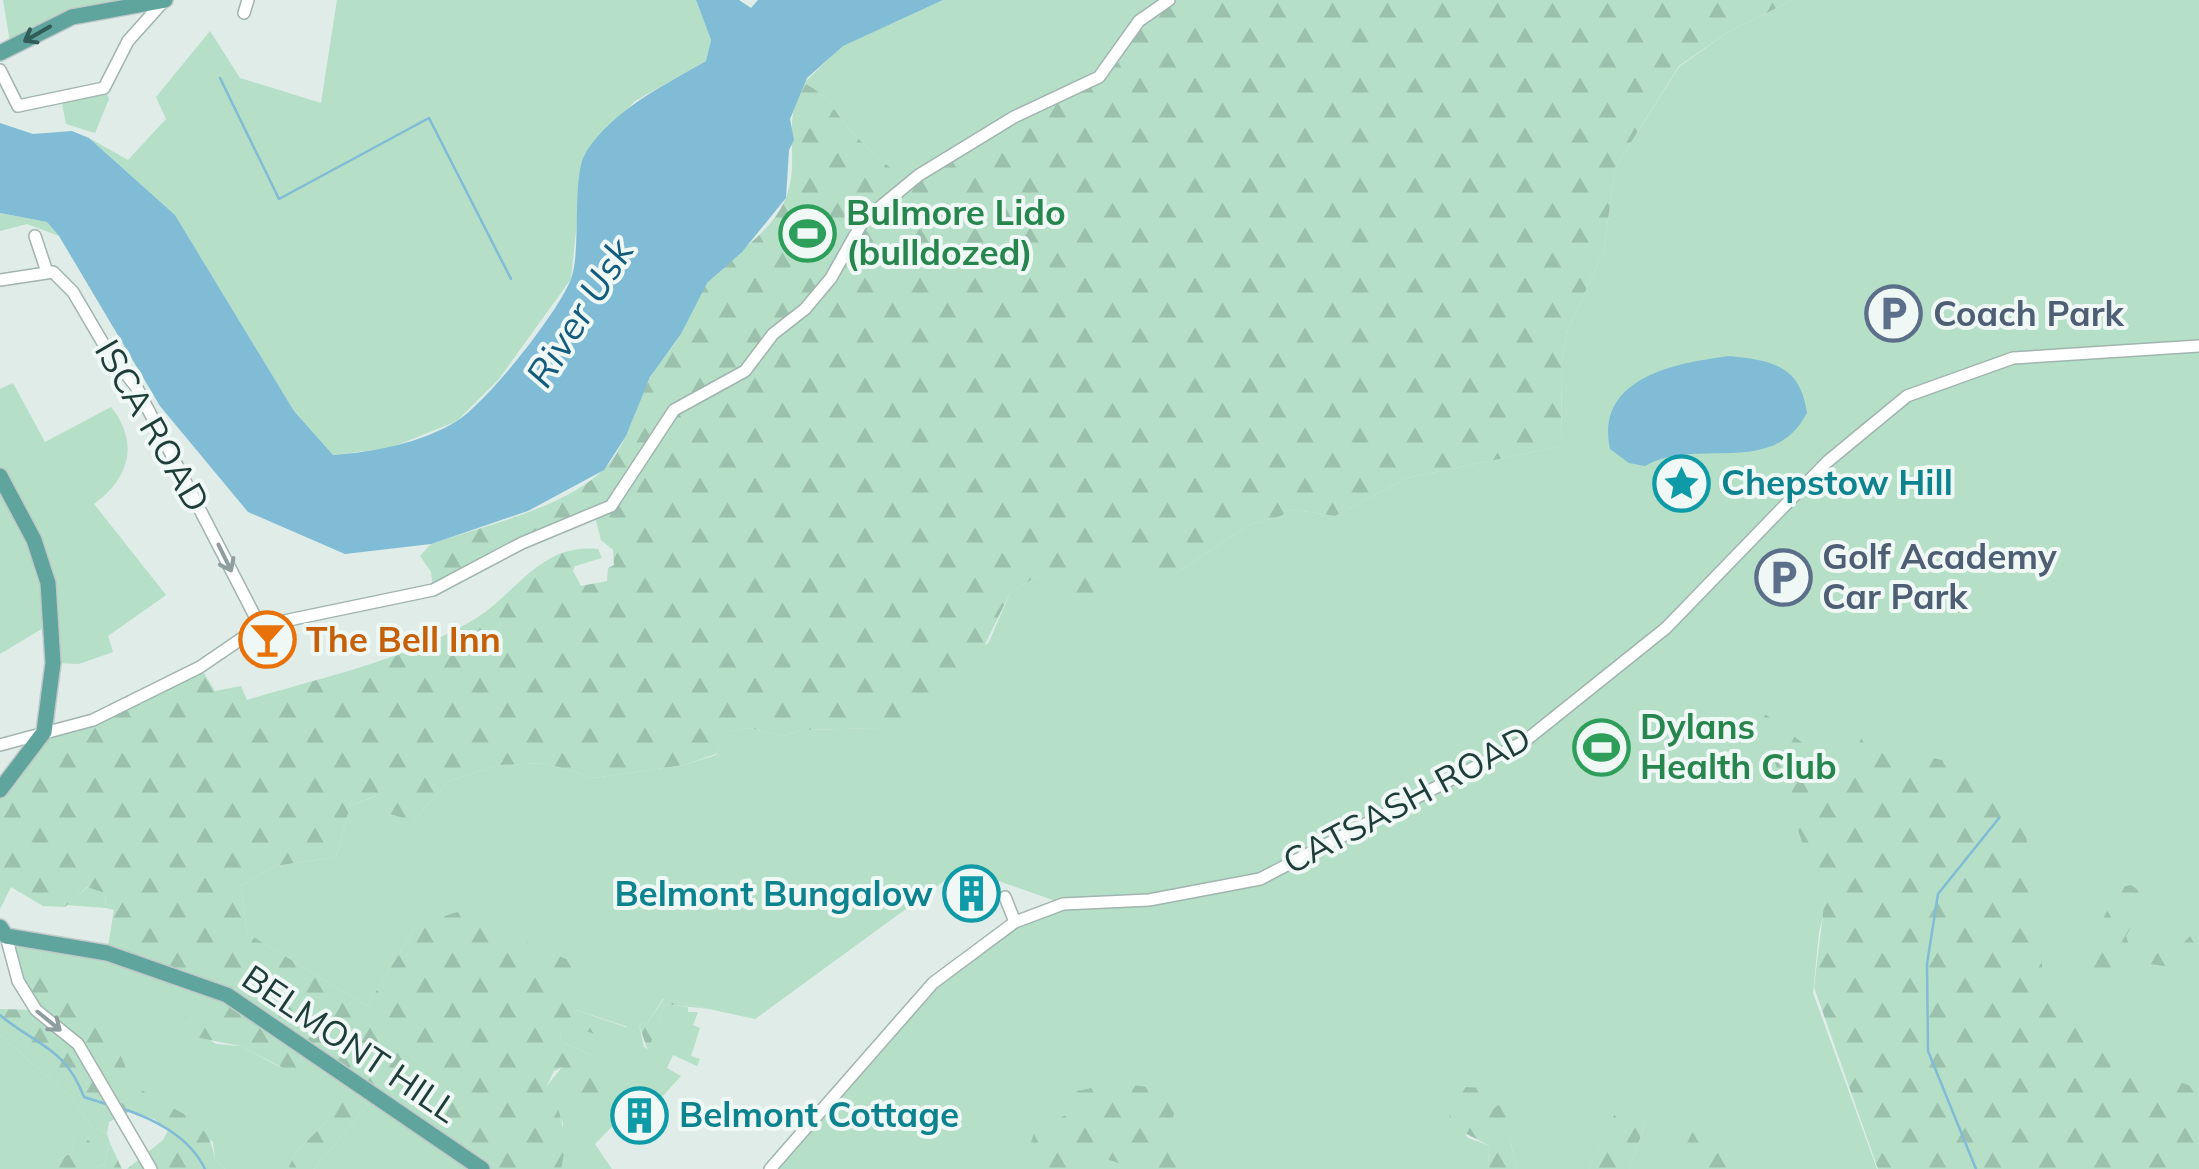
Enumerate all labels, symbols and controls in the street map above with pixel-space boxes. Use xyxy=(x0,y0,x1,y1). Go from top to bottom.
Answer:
one-way arrow xyxy=(23,24,52,44)
place label: Bulmore Lido (bulldozed) xyxy=(846,190,1066,274)
sports icon: Bulmore Lido (bulldozed) xyxy=(777,203,837,263)
water label: River Usk xyxy=(515,228,644,395)
parking icon: Coach Park xyxy=(1864,284,1924,344)
place label: Coach Park xyxy=(1933,291,2124,335)
street label: ISCA ROAD xyxy=(86,332,220,519)
place icon: Chepstow Hill xyxy=(1652,453,1712,513)
place label: Chepstow Hill xyxy=(1721,460,1953,504)
place label: Golf Academy Car Park xyxy=(1822,534,2058,618)
one-way arrow xyxy=(216,542,235,572)
parking icon: Golf Academy Car Park xyxy=(1753,547,1813,607)
bar icon: The Bell Inn xyxy=(237,610,297,670)
place label: The Bell Inn xyxy=(306,617,501,661)
place label: Dylans Health Club xyxy=(1640,704,1837,788)
street label: CATSASH ROAD xyxy=(1275,715,1538,883)
sports icon: Dylans Health Club xyxy=(1571,717,1631,777)
building icon: Belmont Bungalow xyxy=(942,864,1002,924)
place label: Belmont Bungalow xyxy=(614,871,933,915)
street label: BELMONT HILL xyxy=(234,955,467,1132)
one-way arrow xyxy=(36,1010,62,1032)
building icon: Belmont Cottage xyxy=(610,1085,670,1145)
place label: Belmont Cottage xyxy=(679,1092,959,1136)

